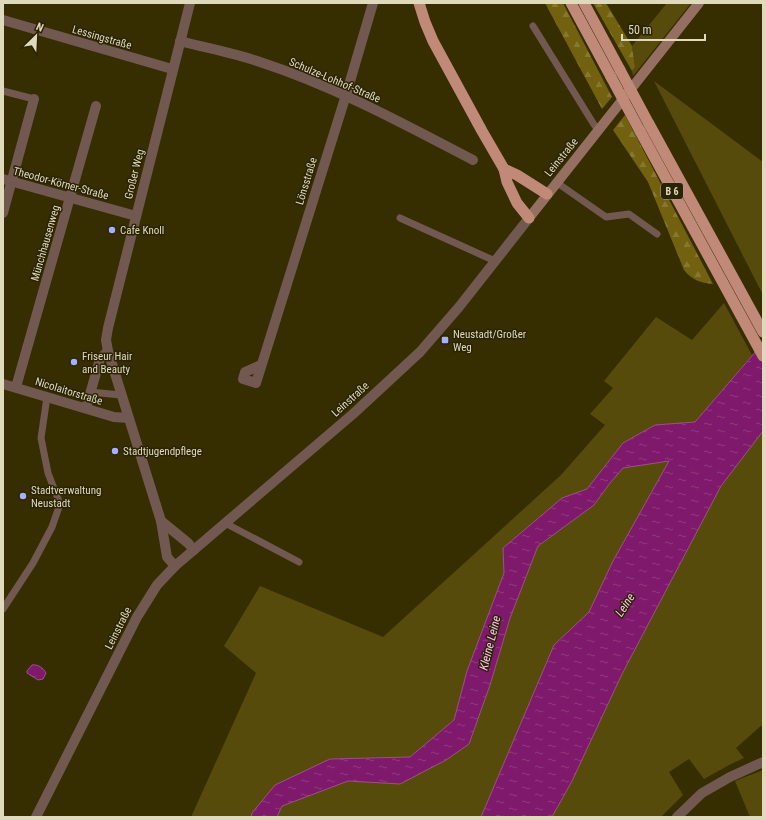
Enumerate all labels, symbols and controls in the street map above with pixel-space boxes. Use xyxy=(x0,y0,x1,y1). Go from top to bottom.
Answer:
north arrow xyxy=(16,16,56,56)
scale bar xyxy=(622,16,705,42)
text: N xyxy=(34,20,46,35)
street label: Lessingstraße xyxy=(71,23,133,52)
text: 50 m xyxy=(628,23,652,37)
street label: Schulze-Lohhof-Straße xyxy=(287,55,382,106)
street label: Leinstraße xyxy=(542,135,581,179)
street label: Großer Weg xyxy=(122,148,147,200)
street label: Lönsstraße xyxy=(293,156,320,206)
street label: Theodor-Körner-Straße xyxy=(12,164,110,202)
road number: B 6 xyxy=(661,183,683,199)
street label: Münchhausenweg xyxy=(28,204,63,283)
place label: Cafe Knoll xyxy=(120,224,164,237)
marker: Cafe Knoll xyxy=(107,225,117,235)
place label: Neustadt/Großer Weg xyxy=(453,328,527,354)
marker: Neustadt/Großer Weg xyxy=(440,335,450,345)
place label: Friseur Hair and Beauty xyxy=(82,350,133,376)
marker: Friseur Hair and Beauty xyxy=(69,357,79,367)
street label: Nicolaitorstraße xyxy=(34,375,104,408)
street label: Leinstraße xyxy=(329,379,372,420)
place label: Stadtjugendpflege xyxy=(123,445,202,458)
marker: Stadtjugendpflege xyxy=(110,446,120,456)
place label: Stadtverwaltung Neustadt xyxy=(31,484,101,510)
marker: Stadtverwaltung Neustadt xyxy=(18,491,28,501)
water label: Leine xyxy=(612,590,638,619)
street label: Leinstraße xyxy=(102,605,135,652)
water label: Kleine Leine xyxy=(476,614,504,672)

